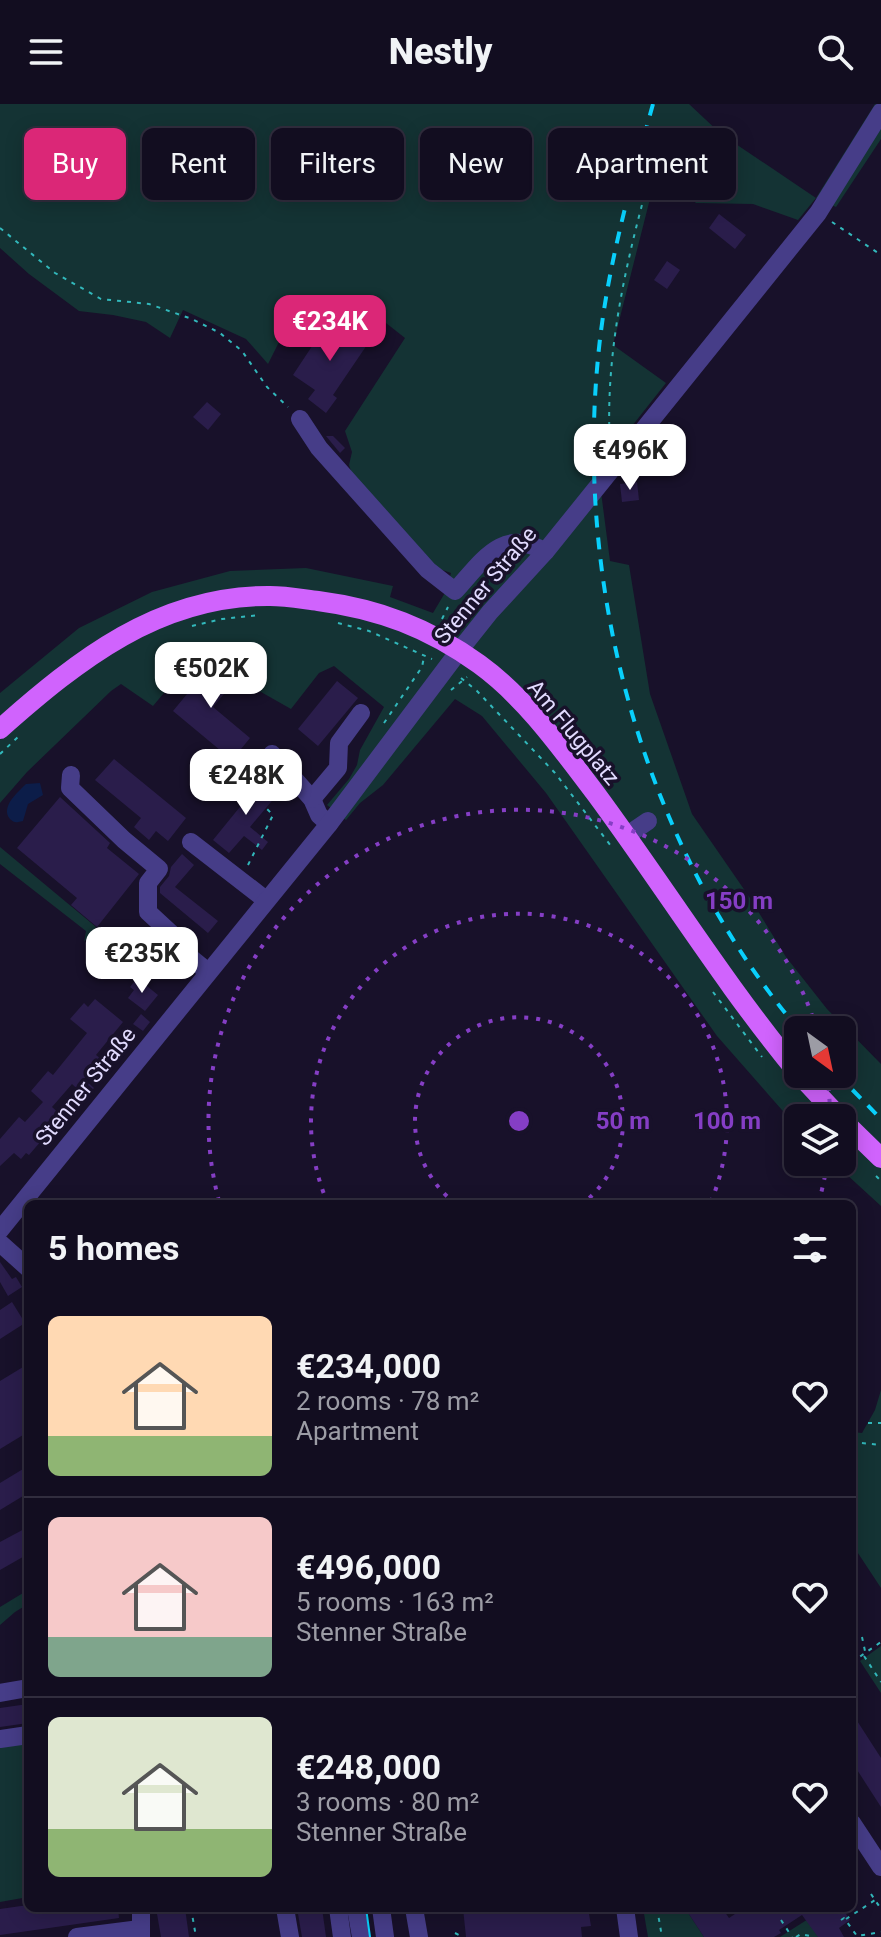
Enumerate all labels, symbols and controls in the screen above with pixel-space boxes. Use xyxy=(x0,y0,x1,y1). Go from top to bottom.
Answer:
icon: menu xyxy=(24,30,68,74)
icon: search xyxy=(813,30,857,74)
text: Nestly xyxy=(389,31,492,73)
chip: Buy xyxy=(24,128,126,200)
chip: Rent xyxy=(142,128,255,200)
chip: Filters xyxy=(271,128,404,200)
chip: New xyxy=(420,128,532,200)
chip: Apartment xyxy=(548,128,736,200)
pin: €234K xyxy=(274,295,386,363)
text: €234K xyxy=(292,306,368,336)
pin: €496K xyxy=(574,424,686,492)
text: €496K xyxy=(592,435,668,465)
street label: Stenner Straße xyxy=(429,522,542,649)
pin: €502K xyxy=(155,642,267,710)
text: €502K xyxy=(173,653,249,683)
street label: Am Flugplatz xyxy=(523,675,625,790)
pin: €248K xyxy=(190,749,302,817)
text: €248K xyxy=(208,760,284,790)
text: 150 m xyxy=(705,887,773,915)
pin: €235K xyxy=(86,927,198,995)
text: €235K xyxy=(104,938,180,968)
north arrow xyxy=(784,1016,856,1088)
map controls xyxy=(784,1016,856,1176)
street label: Stenner Straße xyxy=(30,1022,141,1150)
button: layers xyxy=(784,1104,856,1176)
centre of rings xyxy=(505,1107,533,1135)
text: 50 m xyxy=(596,1107,650,1135)
text: 100 m xyxy=(693,1107,761,1135)
icon: filters xyxy=(788,1226,832,1270)
text: 5 homes xyxy=(48,1228,179,1268)
text: €234,000 xyxy=(296,1346,441,1386)
icon: home xyxy=(112,1348,208,1444)
icon: heart xyxy=(788,1374,832,1418)
text: 2 rooms · 78 m² xyxy=(296,1386,479,1416)
text: Apartment xyxy=(296,1416,419,1446)
text: €496,000 xyxy=(296,1547,441,1587)
icon: home xyxy=(112,1549,208,1645)
icon: heart xyxy=(788,1575,832,1619)
text: 5 rooms · 163 m² xyxy=(296,1587,494,1617)
text: Stenner Straße xyxy=(296,1617,467,1647)
text: €248,000 xyxy=(296,1747,441,1787)
icon: home xyxy=(112,1749,208,1845)
icon: heart xyxy=(788,1775,832,1819)
text: 3 rooms · 80 m² xyxy=(296,1787,479,1817)
text: Stenner Straße xyxy=(296,1817,467,1847)

